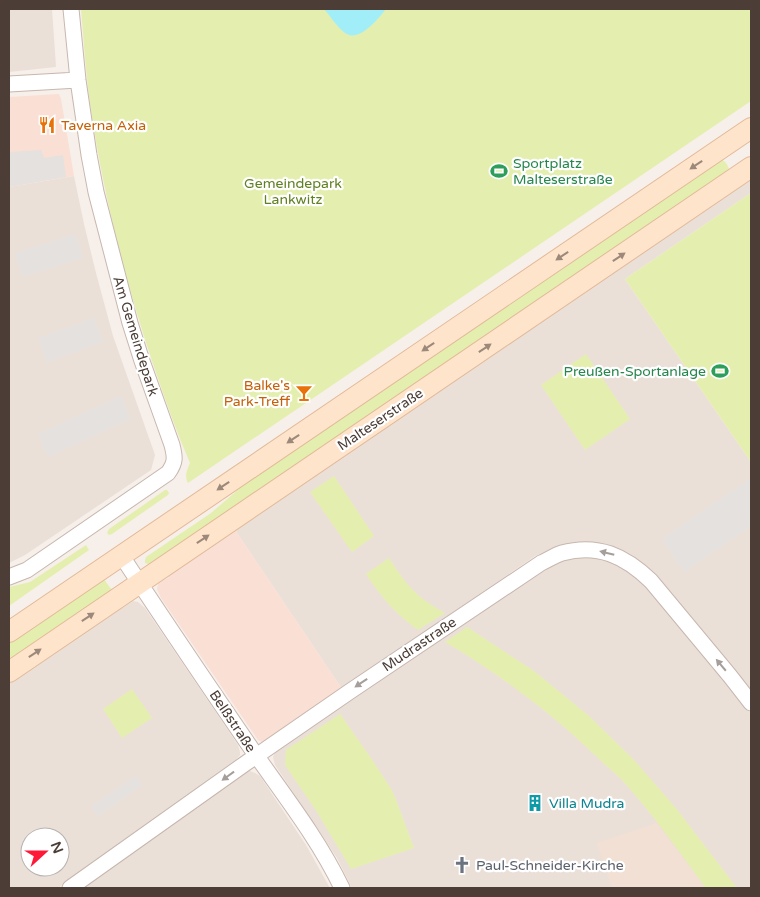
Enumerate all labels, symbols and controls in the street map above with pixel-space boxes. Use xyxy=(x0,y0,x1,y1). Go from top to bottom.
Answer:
restaurant icon: Taverna Axia xyxy=(37,115,57,135)
place label: Taverna Axia xyxy=(61,117,146,134)
place label: Sportplatz Malteserstraße xyxy=(513,155,613,188)
one-way arrow xyxy=(690,160,703,170)
sports icon: Sportplatz Malteserstraße xyxy=(489,161,509,181)
park label: Gemeindepark Lankwitz xyxy=(244,175,342,208)
one-way arrow xyxy=(555,251,569,261)
one-way arrow xyxy=(612,252,626,261)
street label: Am Gemeindepark xyxy=(109,274,162,399)
one-way arrow xyxy=(421,342,434,352)
one-way arrow xyxy=(478,343,491,353)
sports icon: Preußen-Sportanlage xyxy=(710,361,730,381)
place label: Preußen-Sportanlage xyxy=(564,363,706,380)
place label: Balke's Park-Treff xyxy=(224,377,290,410)
bar icon: Balke's Park-Treff xyxy=(294,383,314,403)
street label: Malteserstraße xyxy=(334,384,426,454)
one-way arrow xyxy=(286,434,300,444)
one-way arrow xyxy=(216,481,230,491)
one-way arrow xyxy=(196,534,209,544)
one-way arrow xyxy=(599,549,614,557)
one-way arrow xyxy=(81,612,95,622)
street label: Mudrastraße xyxy=(379,613,460,675)
one-way arrow xyxy=(28,648,42,658)
one-way arrow xyxy=(716,659,727,672)
one-way arrow xyxy=(354,678,368,688)
street label: Belßstraße xyxy=(206,687,260,756)
one-way arrow xyxy=(221,771,235,781)
building icon: Villa Mudra xyxy=(525,793,545,813)
place label: Villa Mudra xyxy=(549,795,624,812)
north arrow xyxy=(20,827,70,877)
text: N xyxy=(47,839,67,856)
church icon: Paul-Schneider-Kirche xyxy=(452,855,472,875)
place label: Paul-Schneider-Kirche xyxy=(476,857,624,874)

